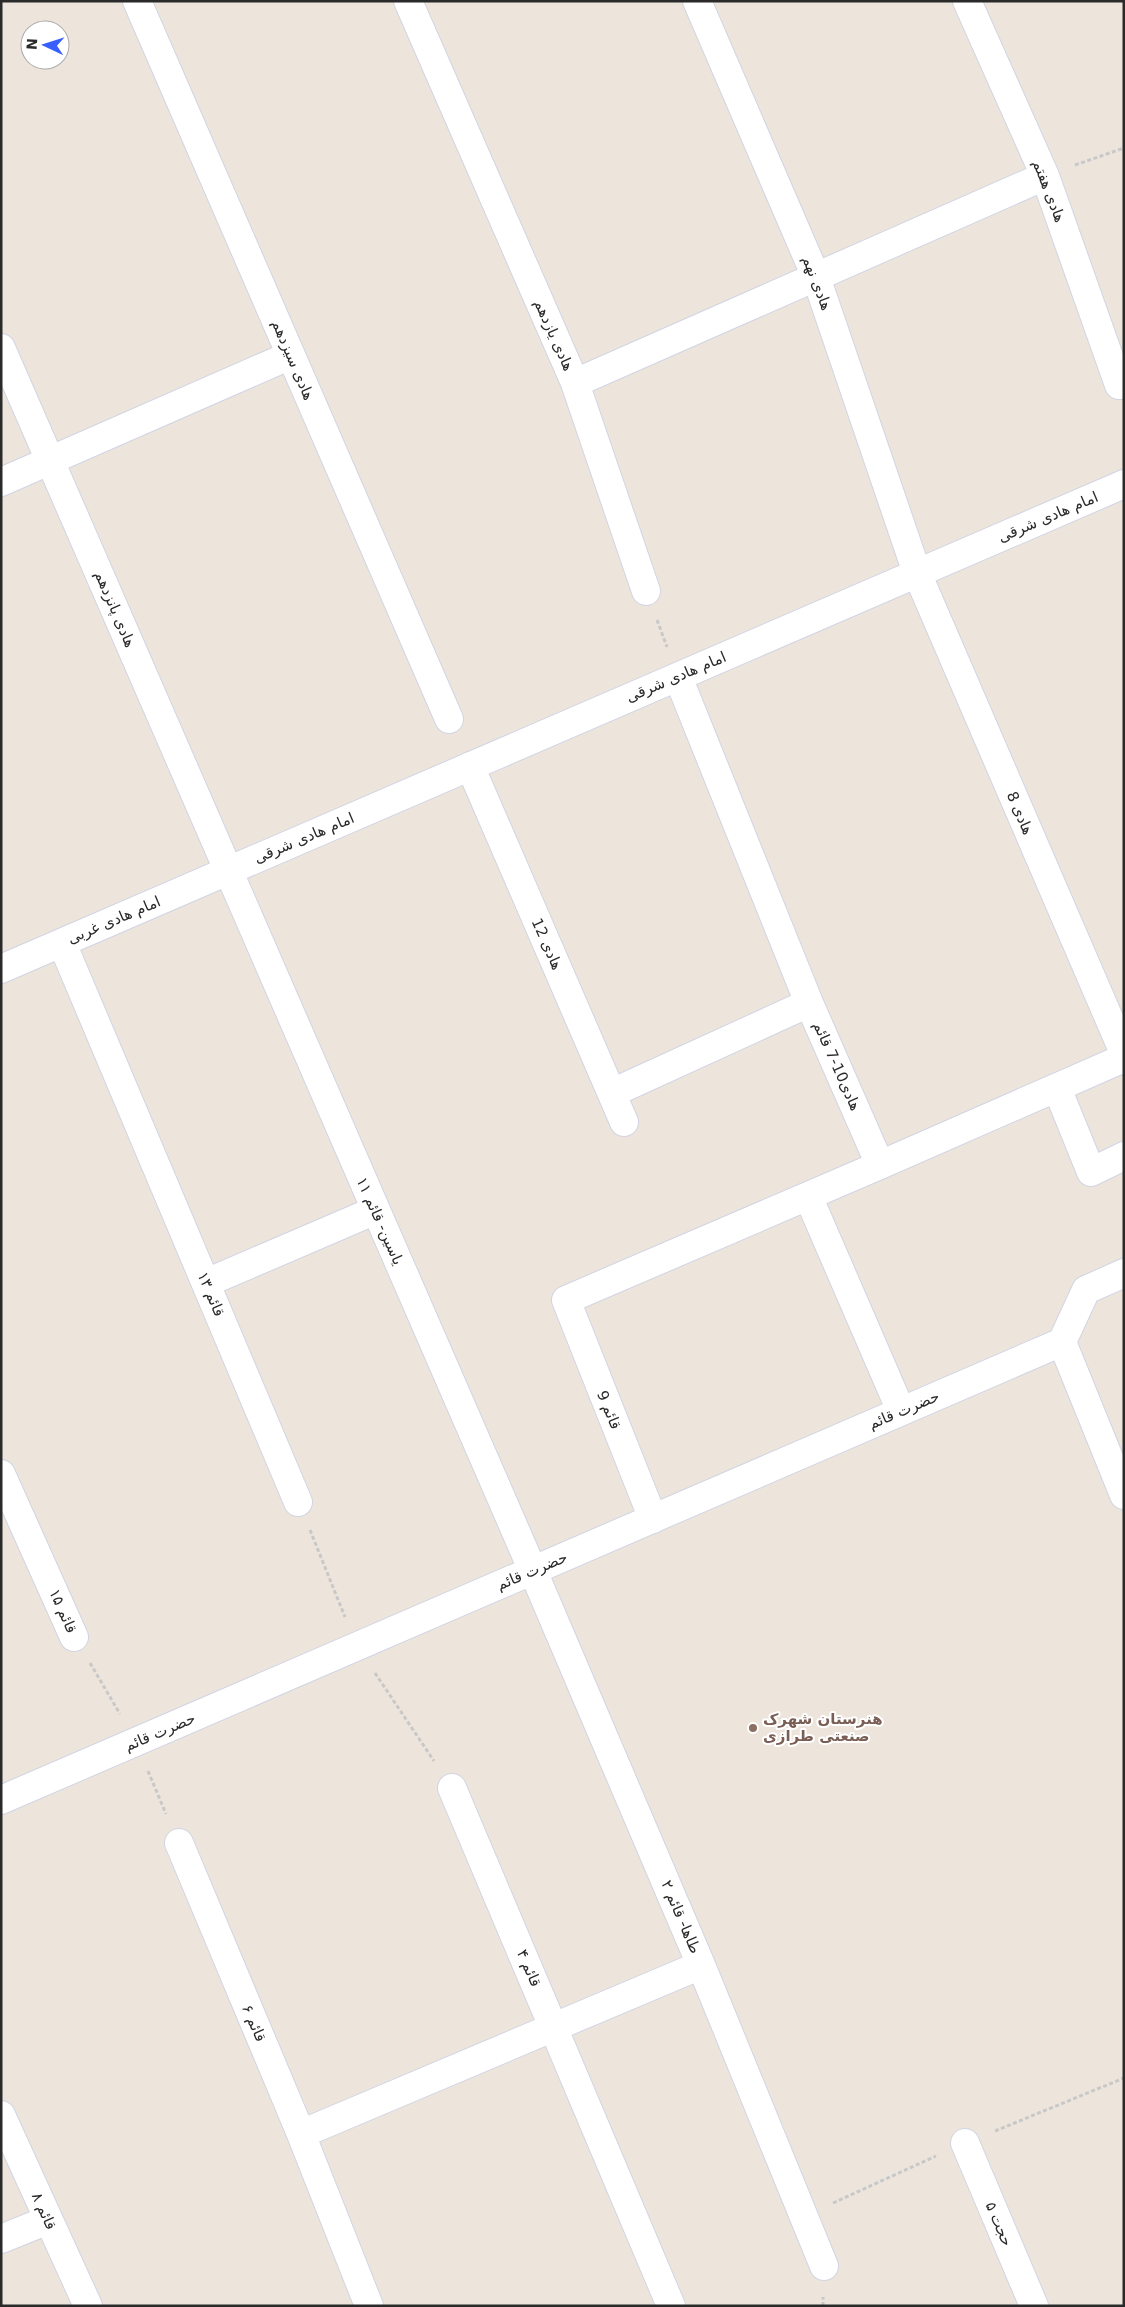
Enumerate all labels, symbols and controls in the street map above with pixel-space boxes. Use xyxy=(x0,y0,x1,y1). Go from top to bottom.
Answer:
north arrow xyxy=(20,20,70,70)
text: N xyxy=(24,38,40,50)
street label: هادی هفتم xyxy=(1029,157,1069,225)
street label: هادی نهم xyxy=(798,253,836,313)
street label: هادی یازدهم xyxy=(530,297,578,374)
street label: هادی سیزدهم xyxy=(268,317,318,403)
street label: امام هادی شرقی xyxy=(995,488,1101,546)
street label: هادی پانزدهم xyxy=(90,568,139,650)
street label: امام هادی شرقی xyxy=(623,648,729,706)
street label: هادی 8 xyxy=(1003,789,1037,837)
street label: امام هادی شرقی xyxy=(251,809,357,867)
street label: امام هادی غربی xyxy=(65,892,163,948)
street label: 12 هادی xyxy=(528,915,566,973)
street label: هادی10-7 قائم xyxy=(809,1019,865,1113)
street label: یاسین- قائم ۱۱ xyxy=(353,1174,407,1268)
street label: قائم ۱۳ xyxy=(194,1269,228,1319)
street label: حضرت قائم xyxy=(866,1387,942,1433)
street label: قائم 9 xyxy=(593,1388,625,1432)
street label: حضرت قائم xyxy=(494,1548,570,1594)
street label: قائم ۱۵ xyxy=(45,1586,81,1636)
street label: حضرت قائم xyxy=(122,1709,198,1755)
place label: هنرستان شهرک صنعتی طرازی xyxy=(763,1710,883,1745)
marker: هنرستان شهرک صنعتی طرازی xyxy=(747,1722,759,1734)
street label: طاها- قائم ۲ xyxy=(657,1878,705,1956)
street label: قائم ۴ xyxy=(513,1947,545,1989)
street label: قائم ۶ xyxy=(238,2002,270,2044)
street label: قائم ۸ xyxy=(28,2190,60,2232)
street label: حجت ۵ xyxy=(982,2199,1016,2249)

